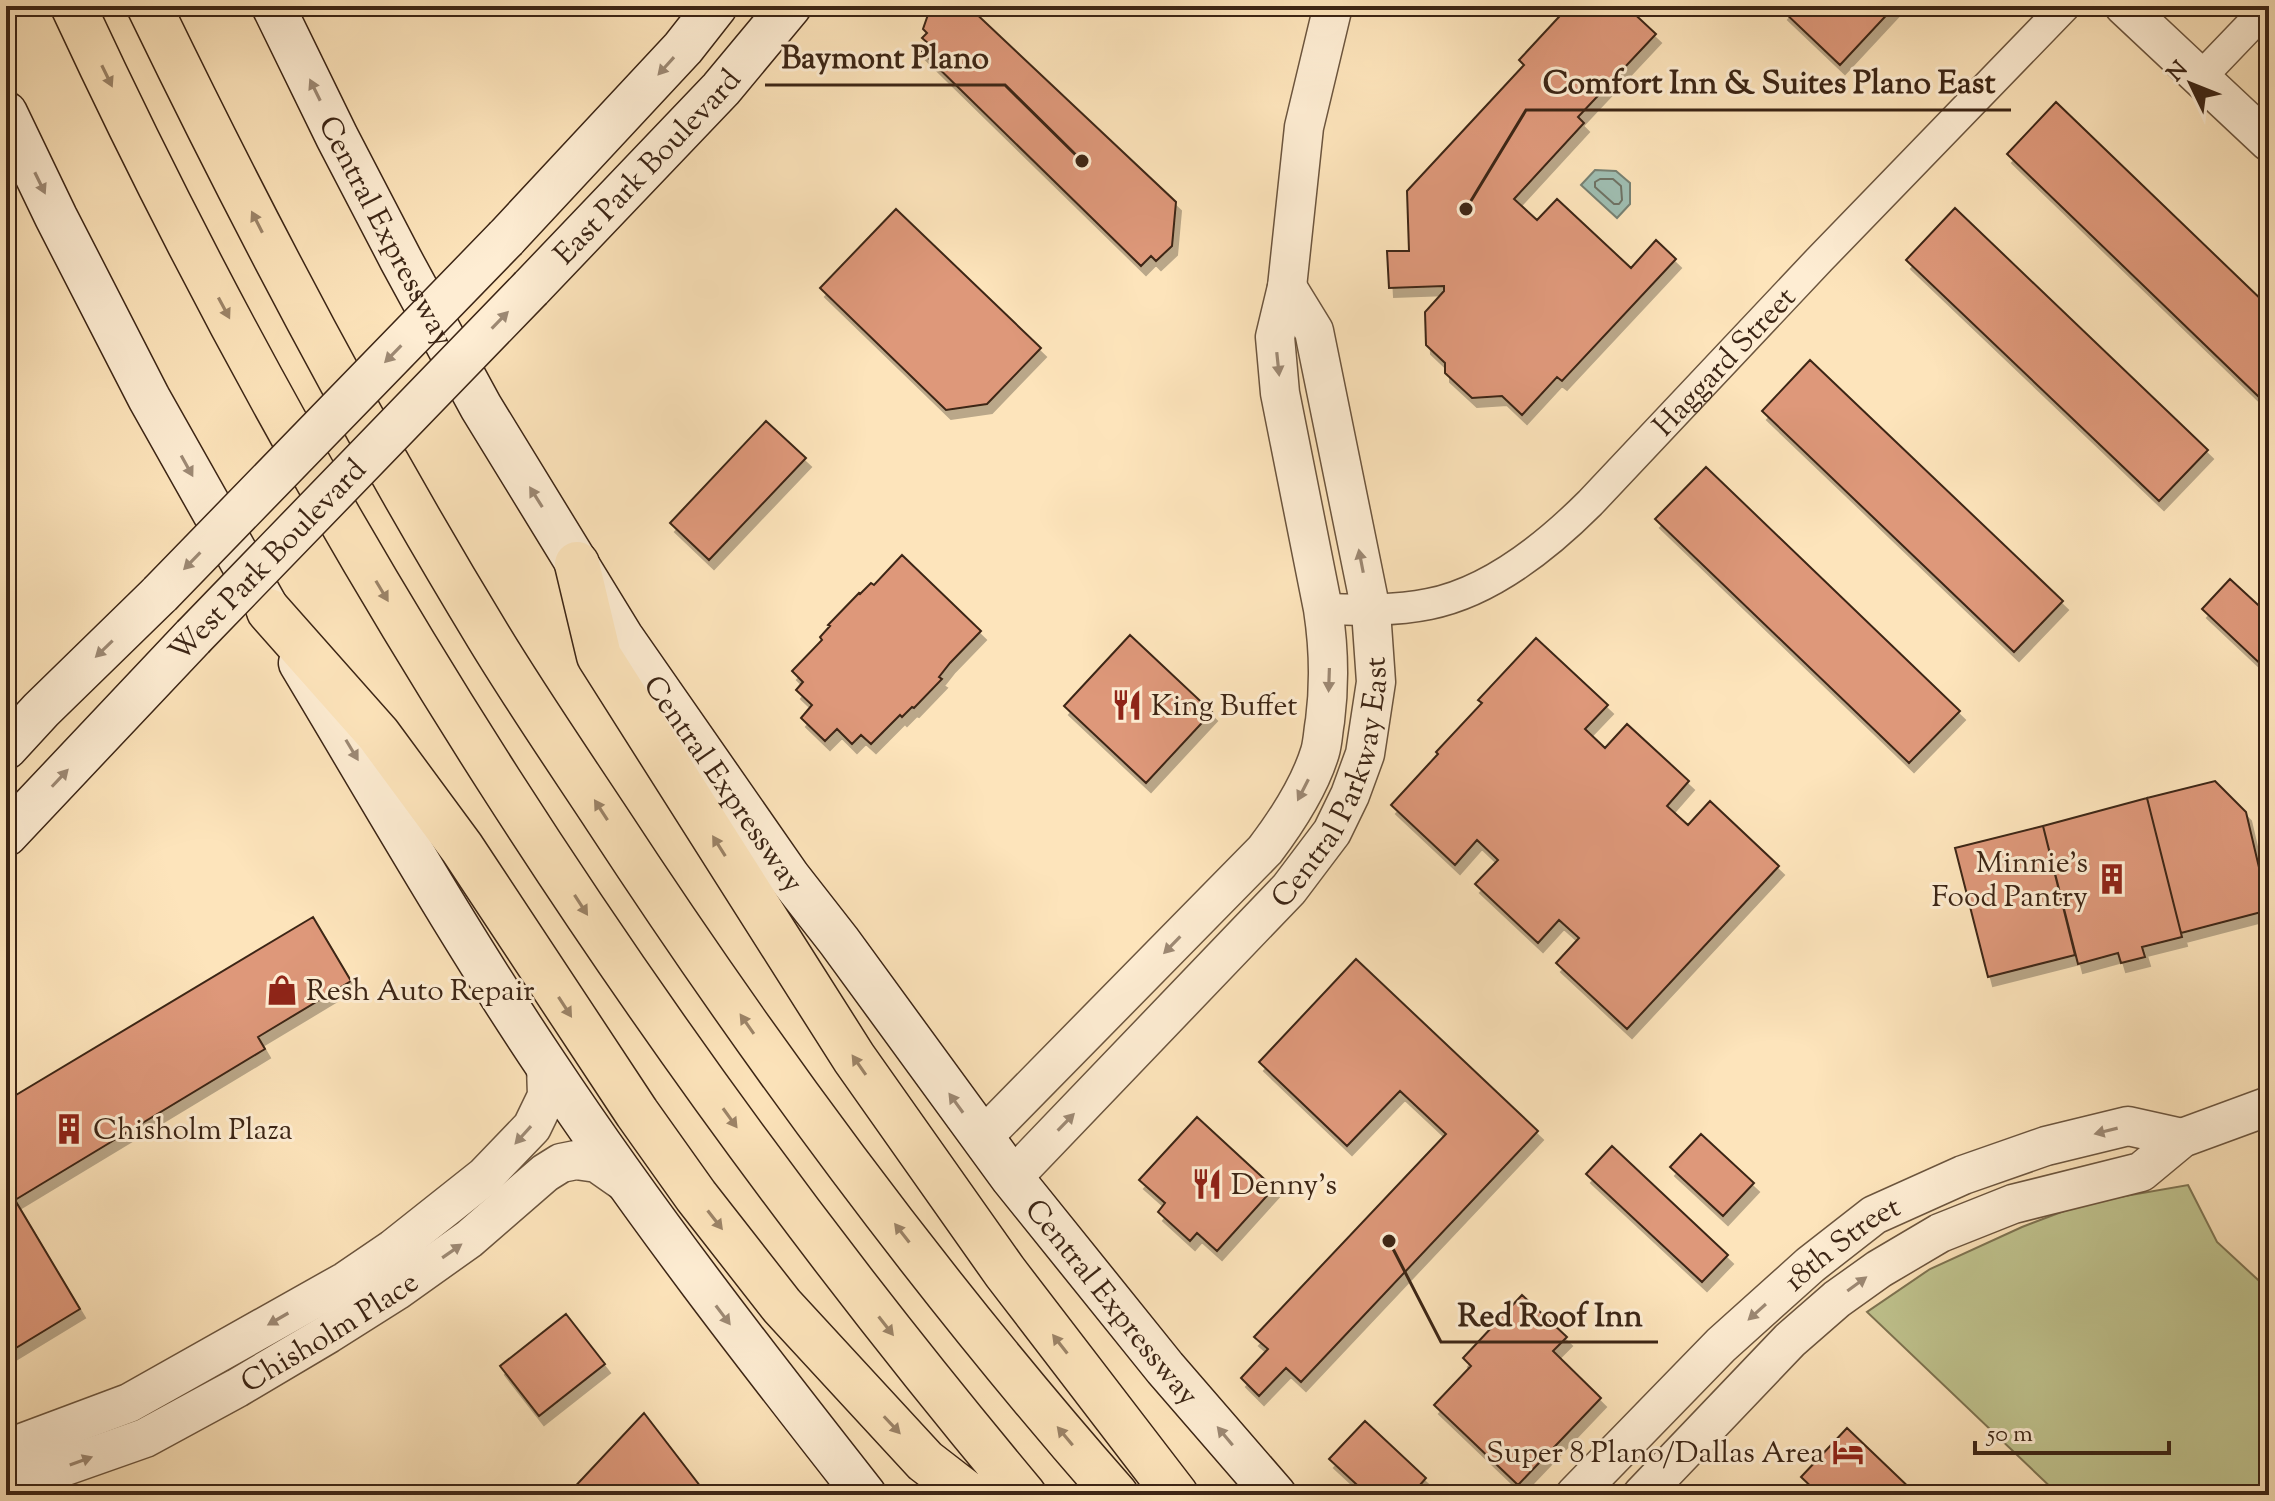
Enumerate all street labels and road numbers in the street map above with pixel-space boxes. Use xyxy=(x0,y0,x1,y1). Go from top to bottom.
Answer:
street label: East Park Boulevard xyxy=(545,61,753,276)
street label: Central Expressway xyxy=(306,109,463,355)
street label: Haggard Street xyxy=(1644,278,1807,447)
street label: West Park Boulevard xyxy=(160,450,377,673)
street label: Central Parkway East xyxy=(1262,655,1400,919)
street label: Central Expressway xyxy=(631,668,812,903)
street label: 18th Street xyxy=(1775,1187,1908,1303)
street label: Central Expressway xyxy=(1013,1191,1208,1416)
street label: Chisholm Place xyxy=(233,1263,428,1405)

